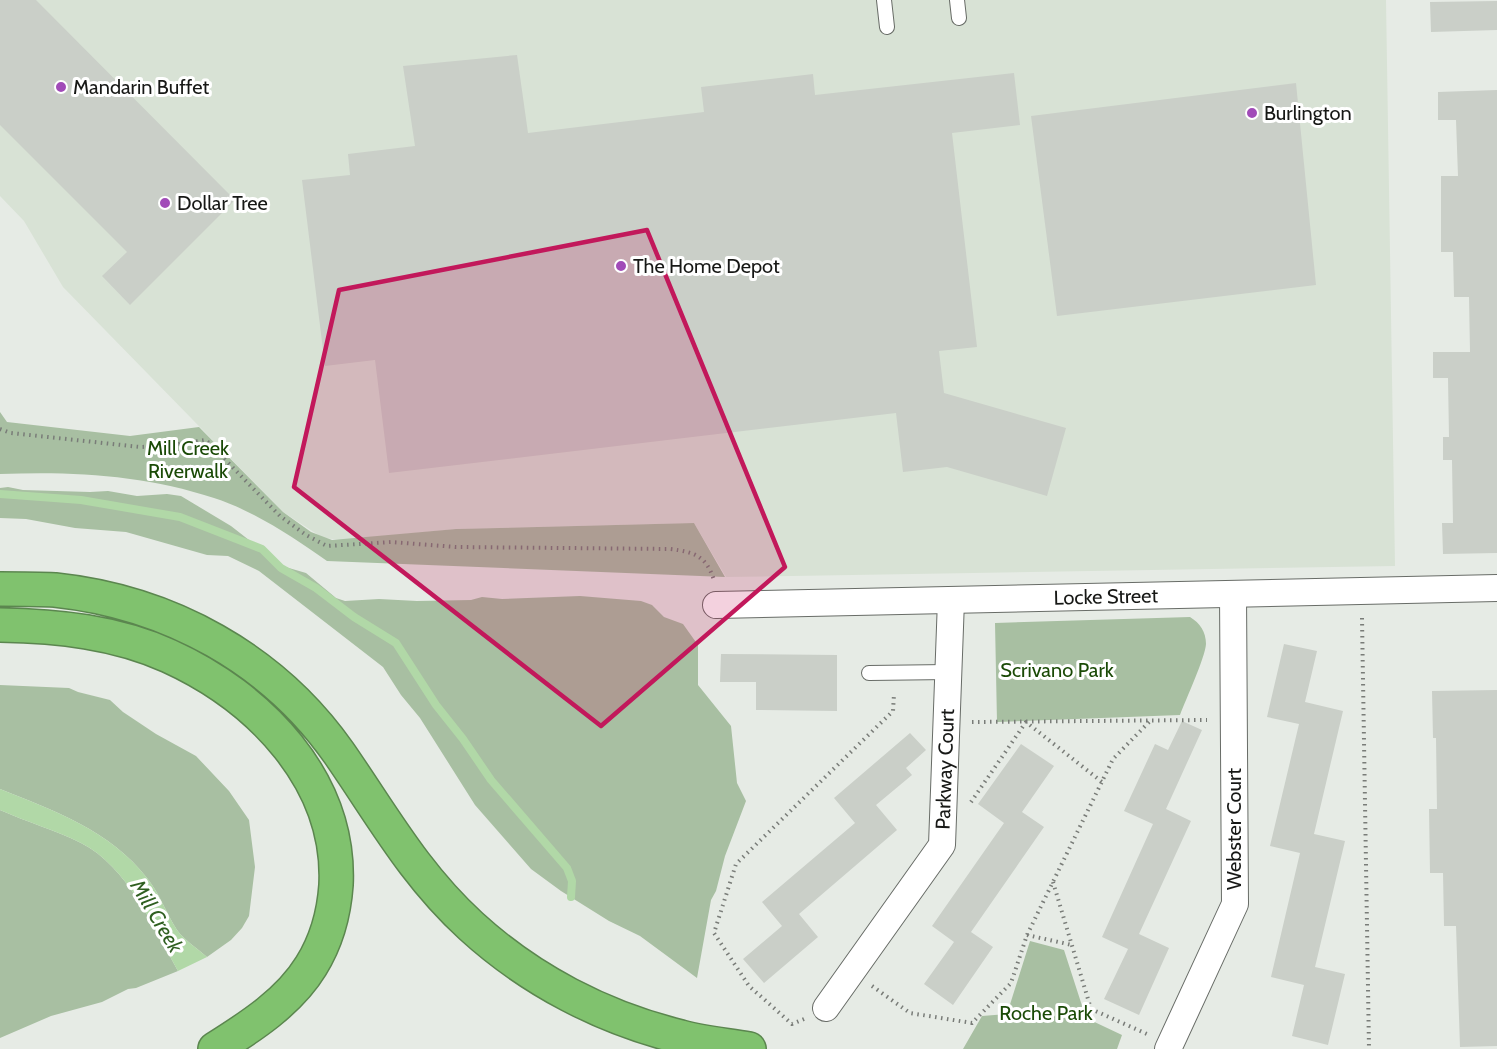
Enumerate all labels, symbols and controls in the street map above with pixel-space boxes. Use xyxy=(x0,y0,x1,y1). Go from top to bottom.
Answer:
place label: Mandarin Buffet xyxy=(73,75,209,99)
marker: Mandarin Buffet xyxy=(54,80,68,94)
place label: Burlington xyxy=(1264,101,1352,125)
marker: Burlington xyxy=(1245,106,1259,120)
place label: Dollar Tree xyxy=(177,191,268,215)
marker: Dollar Tree xyxy=(158,196,172,210)
place label: The Home Depot xyxy=(633,254,780,278)
marker: The Home Depot xyxy=(614,259,628,273)
park label: Mill Creek Riverwalk xyxy=(147,436,229,483)
street label: Locke Street xyxy=(1053,583,1159,610)
park label: Scrivano Park xyxy=(1000,658,1114,682)
street label: Parkway Court xyxy=(931,708,959,830)
street label: Webster Court xyxy=(1222,768,1246,890)
water label: Mill Creek xyxy=(125,874,189,958)
park label: Roche Park xyxy=(999,1001,1093,1025)

